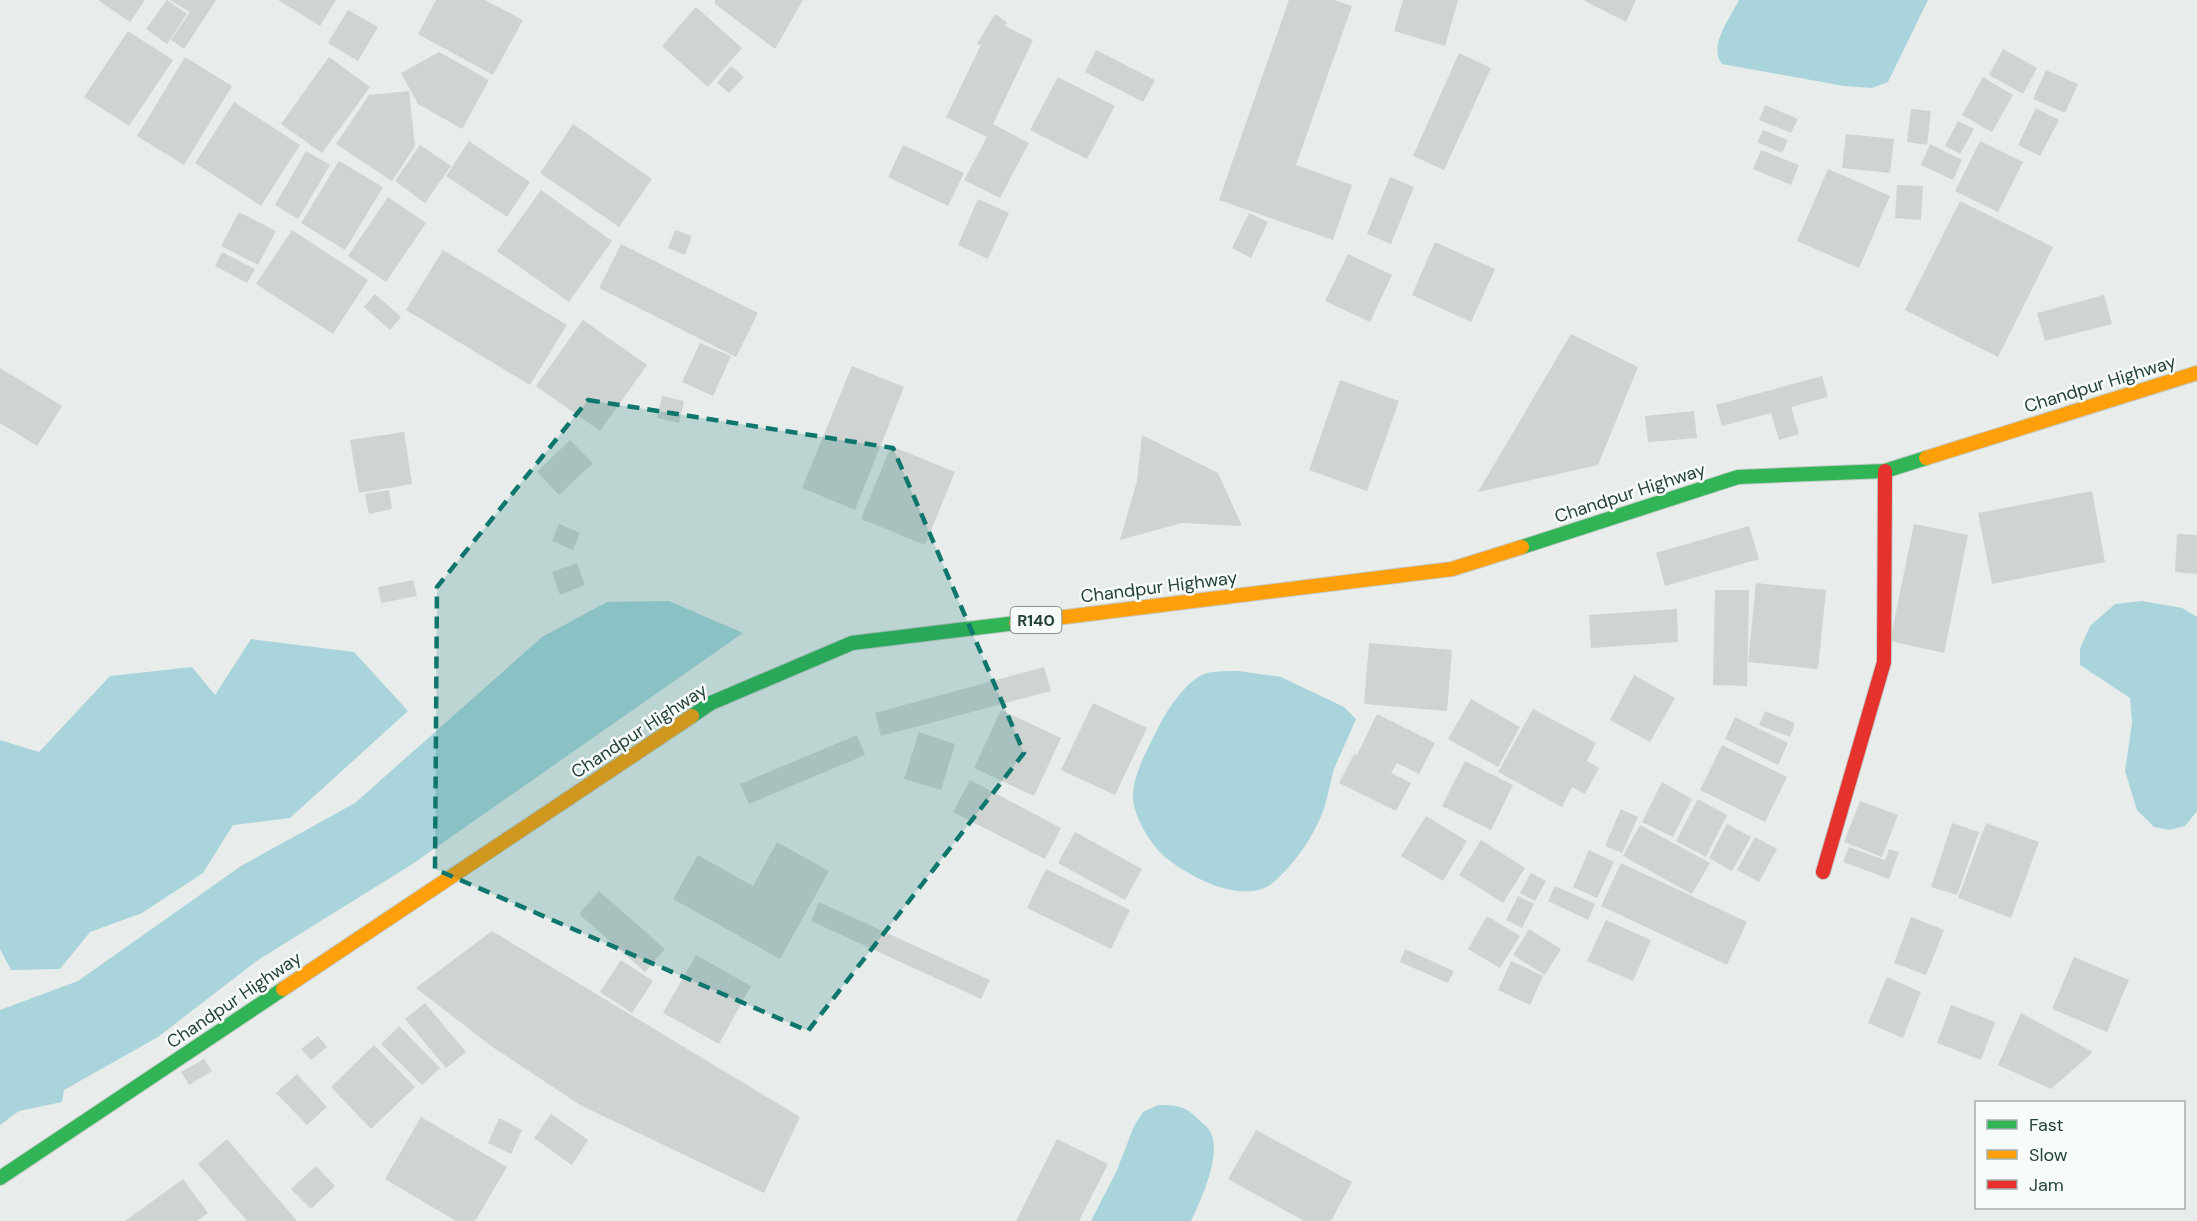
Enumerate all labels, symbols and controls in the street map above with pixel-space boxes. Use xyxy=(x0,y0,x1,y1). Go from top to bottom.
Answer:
street label: Chandpur Highway xyxy=(2021,349,2179,419)
street label: Chandpur Highway xyxy=(1551,457,1709,529)
street label: Chandpur Highway xyxy=(1079,565,1239,609)
road number: R140 xyxy=(1010,607,1062,633)
street label: Chandpur Highway xyxy=(566,678,712,784)
street label: Chandpur Highway xyxy=(162,946,306,1054)
legend xyxy=(1975,1101,2185,1209)
text: Fast xyxy=(2029,1113,2064,1137)
text: Slow xyxy=(2029,1143,2068,1167)
text: Jam xyxy=(2029,1173,2064,1197)

